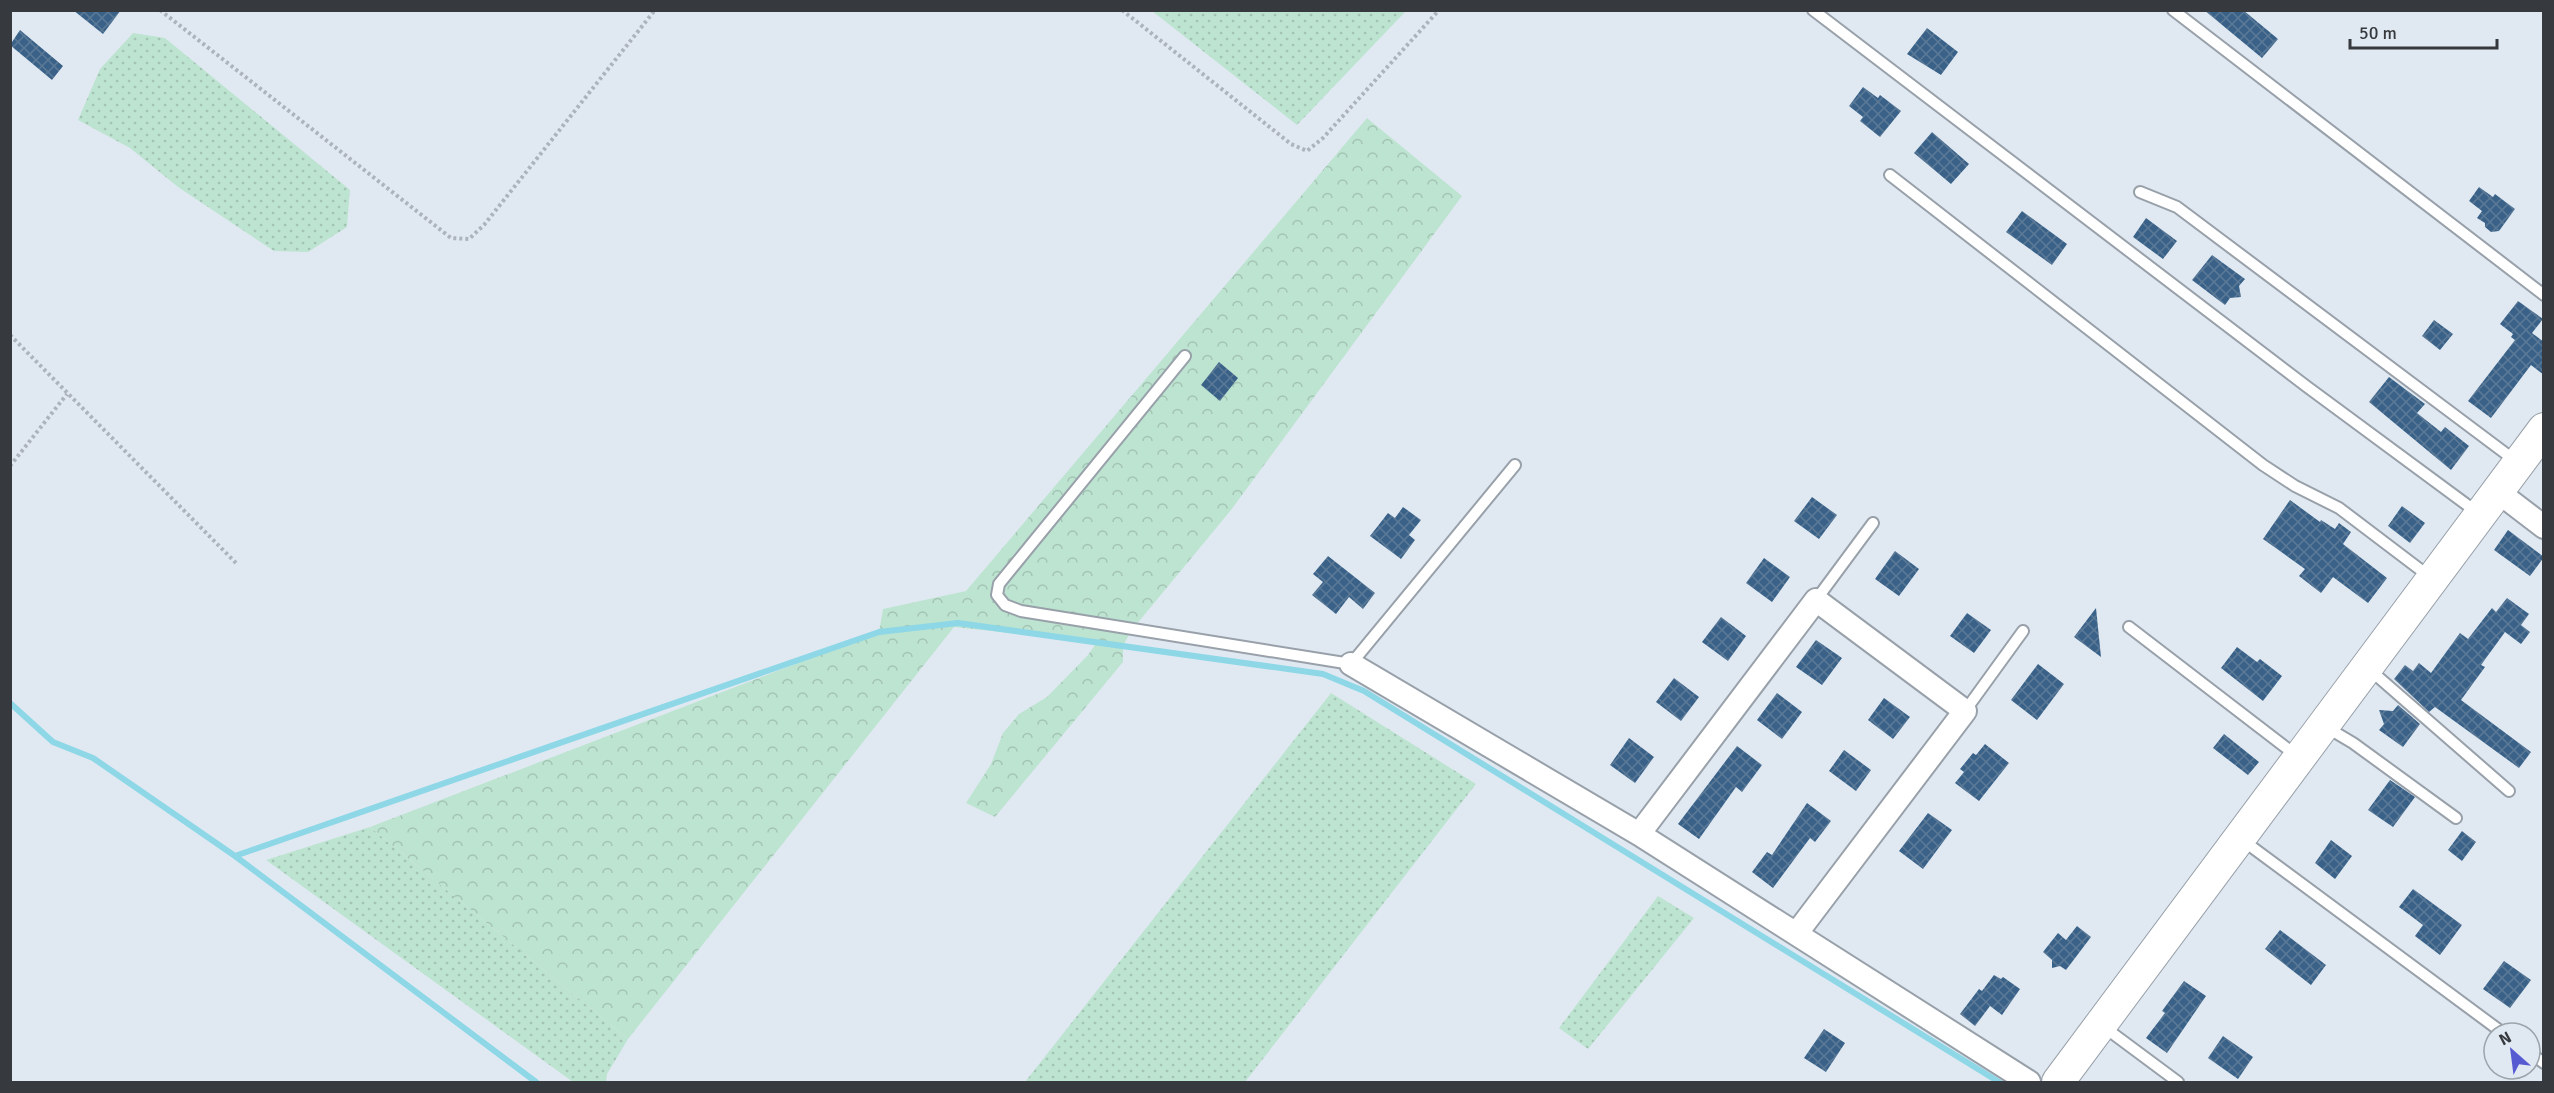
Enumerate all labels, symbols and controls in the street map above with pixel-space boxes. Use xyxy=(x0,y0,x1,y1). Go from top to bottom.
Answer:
scale bar xyxy=(2350,12,2497,50)
text: 50 m xyxy=(2359,22,2397,44)
north arrow xyxy=(2482,1021,2542,1081)
text: N xyxy=(2496,1027,2515,1050)

